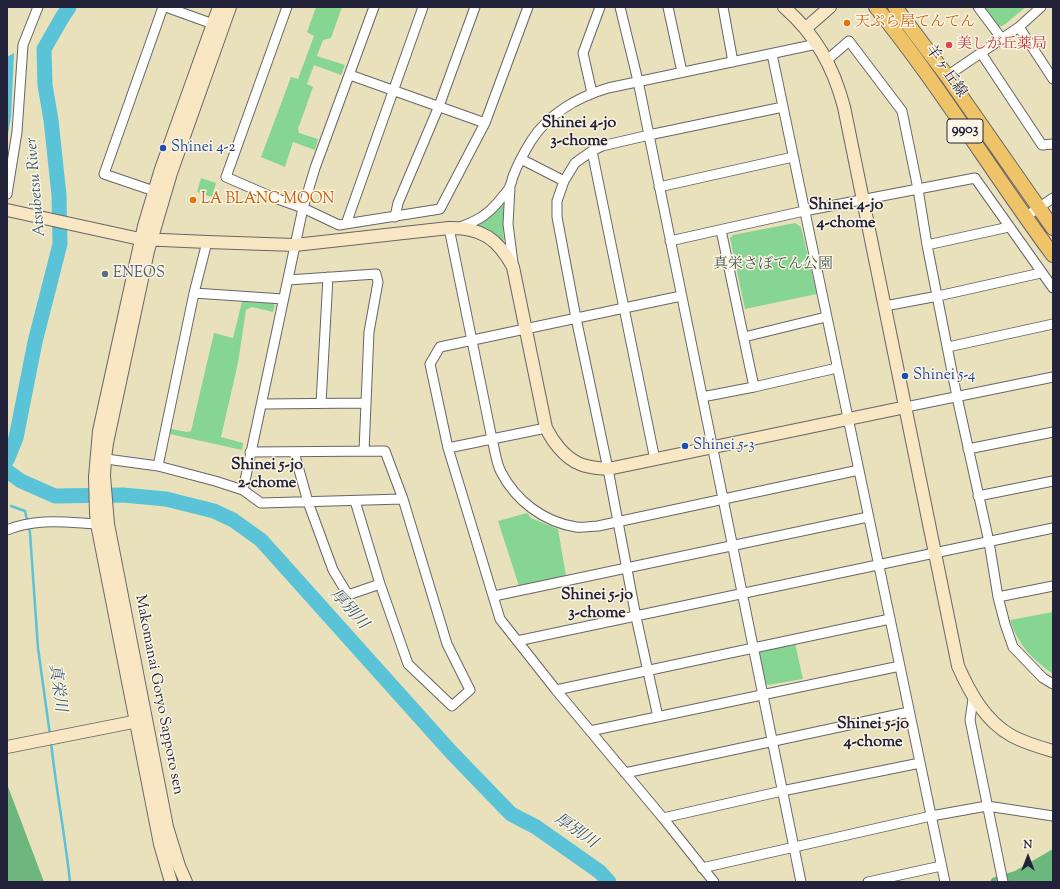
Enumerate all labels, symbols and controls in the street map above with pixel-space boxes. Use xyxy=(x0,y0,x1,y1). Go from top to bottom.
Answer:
place label: 天ぷら屋てんてん xyxy=(855,14,975,32)
marker: 天ぷら屋てんてん xyxy=(842,18,852,28)
place label: 美しが丘薬局 xyxy=(957,36,1047,54)
marker: 美しが丘薬局 xyxy=(944,40,954,50)
street label: 羊ヶ丘線 xyxy=(920,42,970,102)
district label: Shinei 4-jo 3-chome xyxy=(542,114,616,152)
road number: 9903 xyxy=(947,119,983,143)
water label: Atsubetsu River xyxy=(23,137,51,237)
place label: Shinei 4-2 xyxy=(171,139,236,157)
marker: Shinei 4-2 xyxy=(158,143,168,153)
place label: LA BLANC MOON xyxy=(201,191,334,209)
marker: LA BLANC MOON xyxy=(188,195,198,205)
district label: Shinei 4-jo 4-chome xyxy=(809,196,883,234)
park label: 真栄さぼてん公園 xyxy=(713,256,833,274)
place label: ENEOS xyxy=(113,265,165,283)
marker: ENEOS xyxy=(100,269,110,279)
place label: Shinei 5-4 xyxy=(913,367,975,385)
marker: Shinei 5-4 xyxy=(900,371,910,381)
place label: Shinei 5-3 xyxy=(693,437,754,455)
marker: Shinei 5-3 xyxy=(680,441,690,451)
district label: Shinei 5-jo 2-chome xyxy=(231,456,303,494)
water label: 厚別川 xyxy=(325,586,371,634)
district label: Shinei 5-jo 3-chome xyxy=(561,586,633,624)
street label: Makomanai Goryo Sapporo sen xyxy=(130,594,186,796)
water label: 真栄川 xyxy=(43,663,69,713)
district label: Shinei 5-jo 4-chome xyxy=(837,715,909,753)
water label: 厚別川 xyxy=(550,810,600,854)
north arrow xyxy=(1008,837,1048,877)
text: N xyxy=(1024,837,1032,853)

